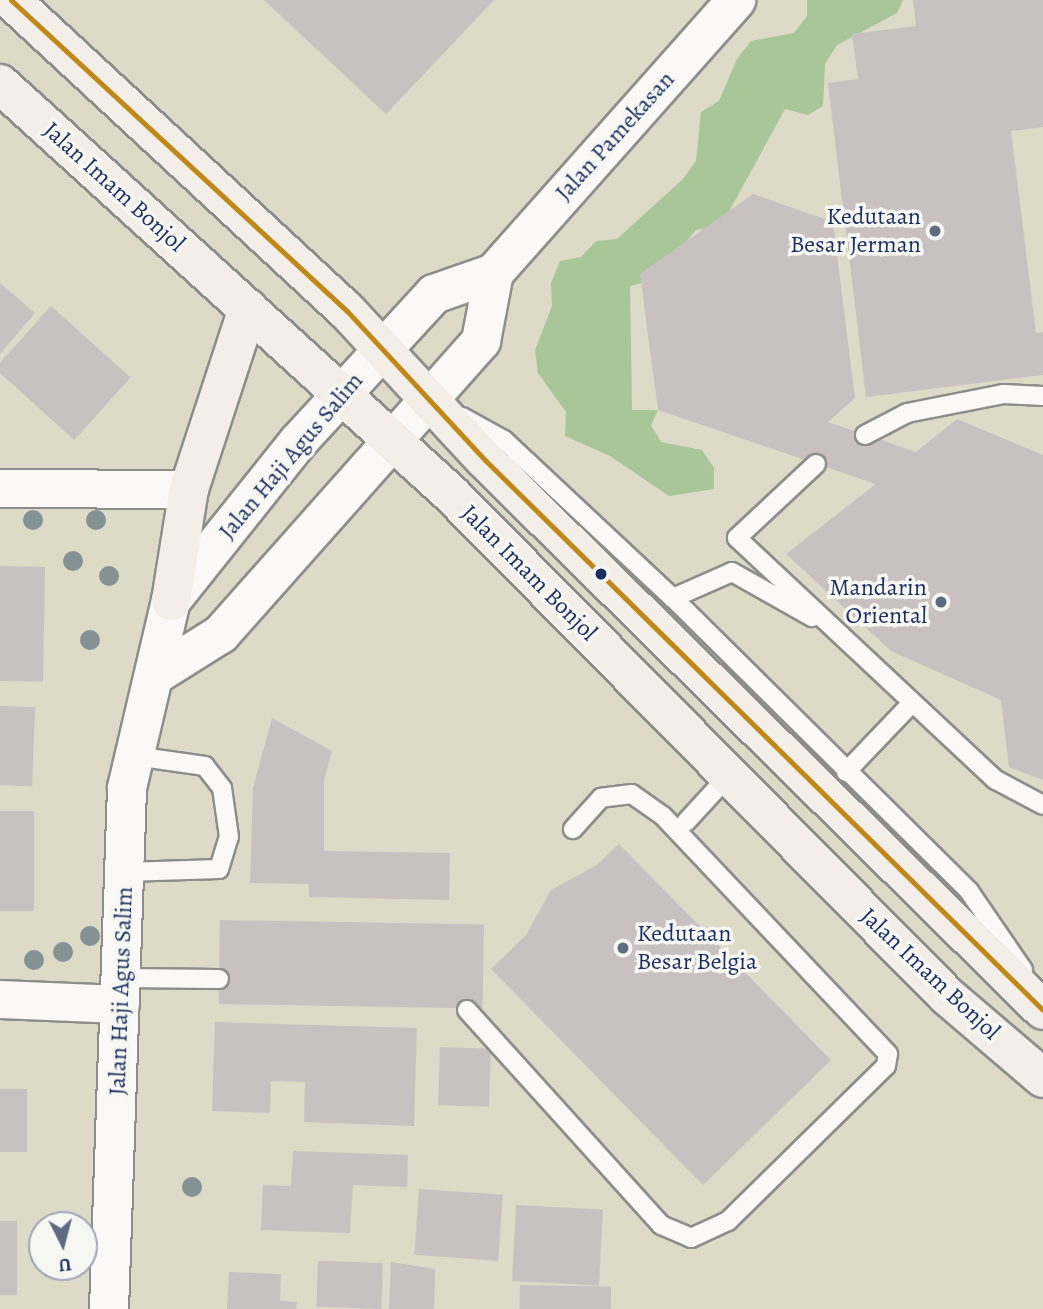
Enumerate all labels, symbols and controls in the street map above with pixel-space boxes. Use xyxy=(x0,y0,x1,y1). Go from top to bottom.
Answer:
street label: Jalan Pamekasan xyxy=(549,65,681,207)
street label: Jalan Imam Bonjol xyxy=(37,116,191,258)
place label: Kedutaan Besar Jerman xyxy=(790,203,921,259)
marker: Kedutaan Besar Jerman xyxy=(927,223,943,239)
street label: Jalan Haji Agus Salim xyxy=(213,367,369,545)
street label: Jalan Imam Bonjol xyxy=(455,499,603,647)
unlabelled marker xyxy=(594,567,608,581)
place label: Mandarin Oriental xyxy=(829,574,927,630)
marker: Mandarin Oriental xyxy=(933,594,949,610)
street label: Jalan Haji Agus Salim xyxy=(103,886,139,1096)
street label: Jalan Imam Bonjol xyxy=(854,902,1006,1046)
place label: Kedutaan Besar Belgia xyxy=(637,920,757,976)
marker: Kedutaan Besar Belgia xyxy=(615,940,631,956)
north arrow xyxy=(28,1211,98,1281)
text: U xyxy=(57,1251,73,1278)

